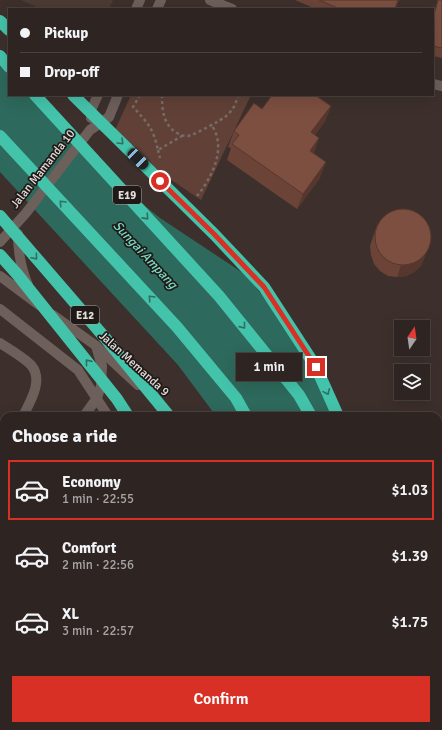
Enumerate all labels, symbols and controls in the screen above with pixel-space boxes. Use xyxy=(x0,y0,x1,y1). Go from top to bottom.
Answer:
text: Pickup xyxy=(44,24,88,42)
text: Drop-off xyxy=(44,63,99,81)
street label: Jalan Mamanda 10 xyxy=(8,127,78,211)
one-way arrow xyxy=(116,137,124,145)
car xyxy=(125,146,151,172)
route start xyxy=(151,172,169,190)
road number: E19 xyxy=(113,186,141,204)
one-way arrow xyxy=(59,200,67,208)
one-way arrow xyxy=(142,212,149,220)
water label: Sungai Ampang xyxy=(109,218,181,293)
one-way arrow xyxy=(30,252,37,259)
one-way arrow xyxy=(148,296,155,303)
road number: E12 xyxy=(71,306,99,324)
north arrow xyxy=(394,320,430,356)
map controls xyxy=(394,320,430,400)
one-way arrow xyxy=(239,321,246,328)
street label: Jalan Memanda 9 xyxy=(96,329,172,399)
callout: 1 min xyxy=(236,353,302,381)
route end xyxy=(307,358,325,376)
text: 1 min xyxy=(253,359,285,375)
one-way arrow xyxy=(85,360,92,367)
button: layers xyxy=(394,364,430,400)
one-way arrow xyxy=(322,387,330,395)
text: Choose a ride xyxy=(12,425,117,447)
icon: car xyxy=(14,472,50,508)
text: Economy xyxy=(62,473,121,491)
text: $1.03 xyxy=(391,481,428,499)
text: 1 min · 22:55 xyxy=(62,491,134,507)
icon: car xyxy=(14,538,50,574)
text: Comfort xyxy=(62,539,116,557)
text: $1.39 xyxy=(391,547,428,565)
text: 2 min · 22:56 xyxy=(62,557,134,573)
icon: car xyxy=(14,604,50,640)
text: XL xyxy=(62,605,79,623)
text: $1.75 xyxy=(391,613,428,631)
text: 3 min · 22:57 xyxy=(62,623,134,639)
button: Confirm xyxy=(12,676,430,722)

